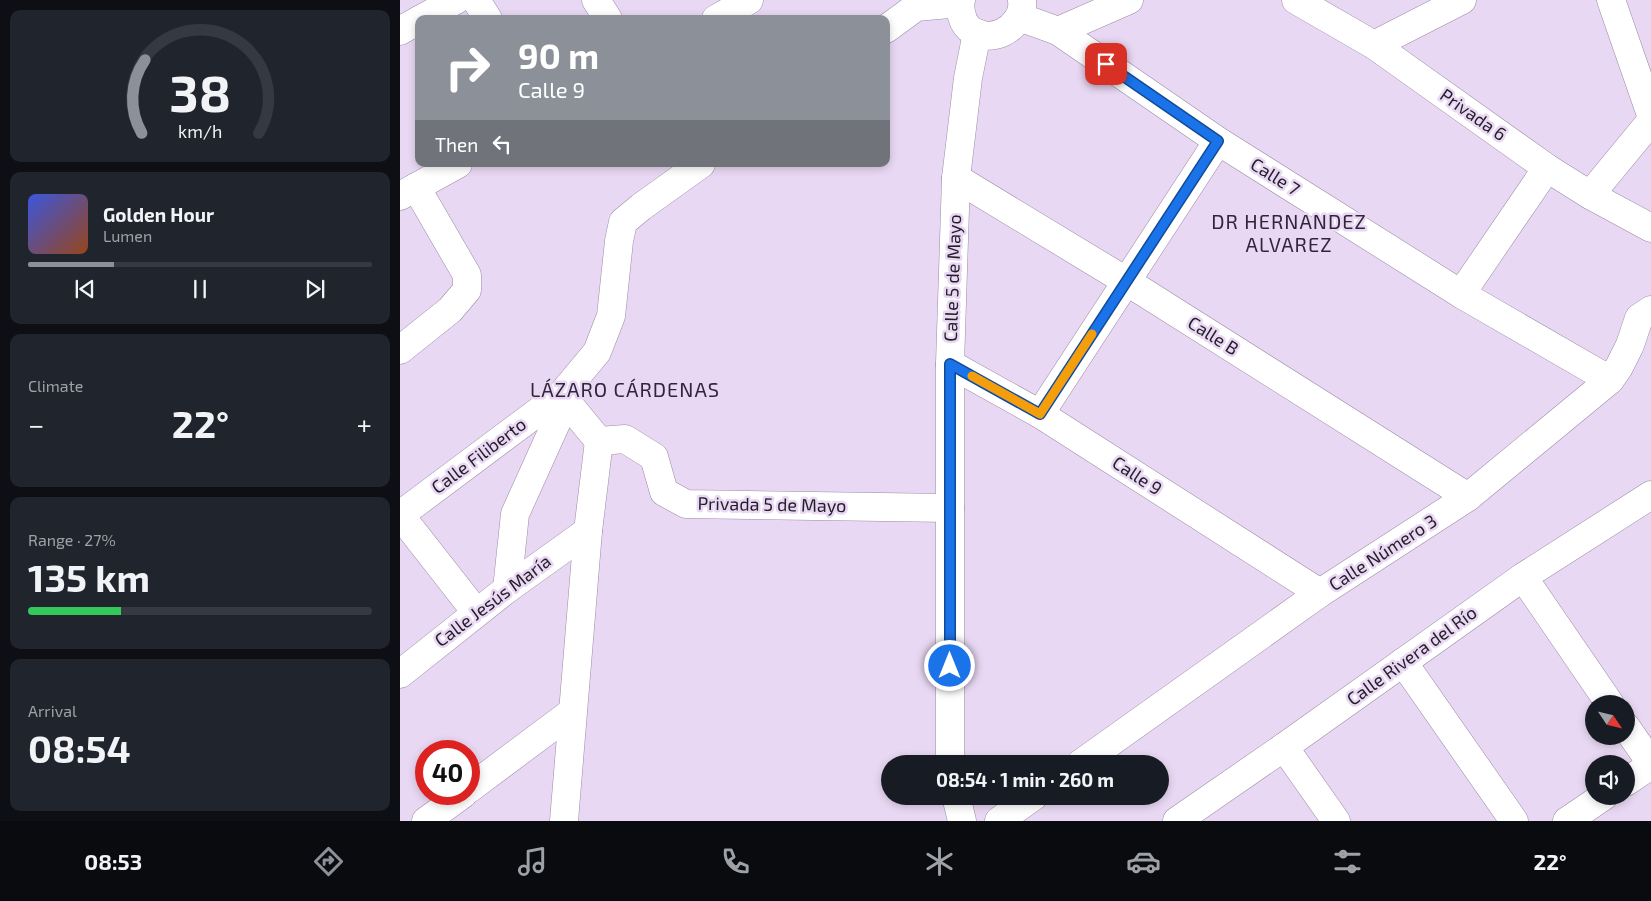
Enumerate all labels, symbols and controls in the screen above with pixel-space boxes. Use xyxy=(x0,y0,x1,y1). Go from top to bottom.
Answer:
text: 90 m xyxy=(518,34,599,76)
icon: right xyxy=(435,35,500,100)
pin xyxy=(1085,43,1127,85)
icon: arrive xyxy=(1092,50,1120,78)
text: 38 xyxy=(169,60,231,122)
text: Calle 9 xyxy=(518,76,585,102)
street label: Privada 6 xyxy=(1436,83,1511,145)
text: km/h xyxy=(178,120,222,142)
icon: left xyxy=(488,130,516,158)
text: Then xyxy=(435,133,478,156)
street label: Calle 7 xyxy=(1247,153,1304,200)
text: Golden Hour xyxy=(103,203,214,226)
district label: DR HERNANDEZ ALVAREZ xyxy=(1211,209,1367,256)
street label: Calle 5 de Mayo xyxy=(939,214,965,342)
text: Lumen xyxy=(103,226,152,245)
icon: previous xyxy=(71,275,99,303)
icon: pause xyxy=(186,275,214,303)
icon: next xyxy=(301,275,329,303)
street label: Calle B xyxy=(1184,311,1243,359)
text: Climate xyxy=(28,376,83,395)
district label: LÁZARO CÁRDENAS xyxy=(530,377,720,401)
text: 22° xyxy=(172,400,229,446)
text: − xyxy=(28,407,44,441)
text: + xyxy=(357,407,372,441)
street label: Calle Filiberto xyxy=(427,412,530,498)
street label: Calle 9 xyxy=(1109,451,1167,499)
street label: Privada 5 de Mayo xyxy=(697,492,847,516)
street label: Calle Número 3 xyxy=(1324,509,1441,595)
text: Range · 27% xyxy=(28,530,116,549)
street label: Calle Jesús María xyxy=(430,549,555,651)
text: 135 km xyxy=(28,554,150,600)
street label: Calle Rivera del Río xyxy=(1342,601,1481,710)
position arrow xyxy=(923,639,975,691)
north arrow xyxy=(1585,695,1635,745)
map controls xyxy=(1585,695,1635,805)
text: Arrival xyxy=(28,701,77,720)
text: 08:54 xyxy=(28,725,131,771)
speed limit sign: 40 xyxy=(415,740,480,805)
button: sound xyxy=(1585,755,1635,805)
text: 08:54 · 1 min · 260 m xyxy=(936,768,1114,791)
icon: directions xyxy=(311,844,346,879)
icon: music xyxy=(515,844,550,879)
icon: phone xyxy=(718,844,753,879)
icon: climate xyxy=(922,844,957,879)
icon: car xyxy=(1126,844,1161,879)
icon: filters xyxy=(1330,844,1365,879)
text: 08:53 xyxy=(84,848,142,874)
text: 22° xyxy=(1533,848,1567,874)

